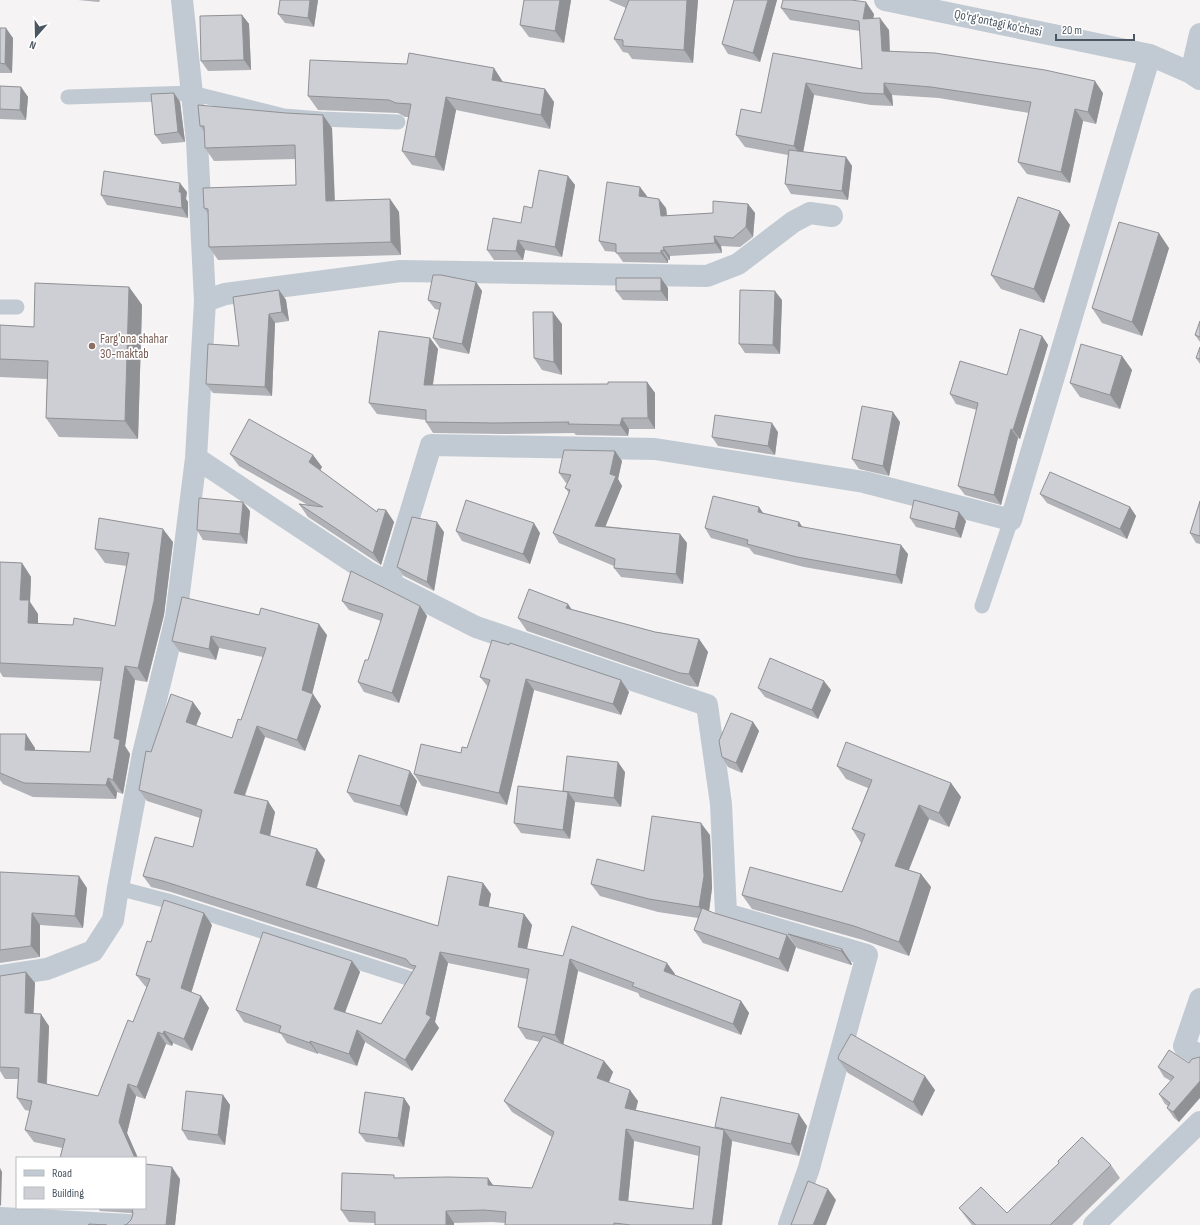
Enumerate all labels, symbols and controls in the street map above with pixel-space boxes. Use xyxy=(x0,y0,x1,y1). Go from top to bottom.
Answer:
street label: Qo'rg'ontagi ko'chasi xyxy=(953,6,1043,40)
north arrow xyxy=(16,16,56,56)
scale bar xyxy=(1056,16,1134,42)
text: 20 m xyxy=(1062,23,1082,38)
text: N xyxy=(28,38,38,52)
place label: Farg'ona shahar 30-maktab xyxy=(100,331,168,362)
marker: Farg'ona shahar 30-maktab xyxy=(87,341,97,351)
legend xyxy=(16,1157,146,1209)
text: Road xyxy=(52,1166,72,1181)
text: Building xyxy=(52,1186,84,1201)

